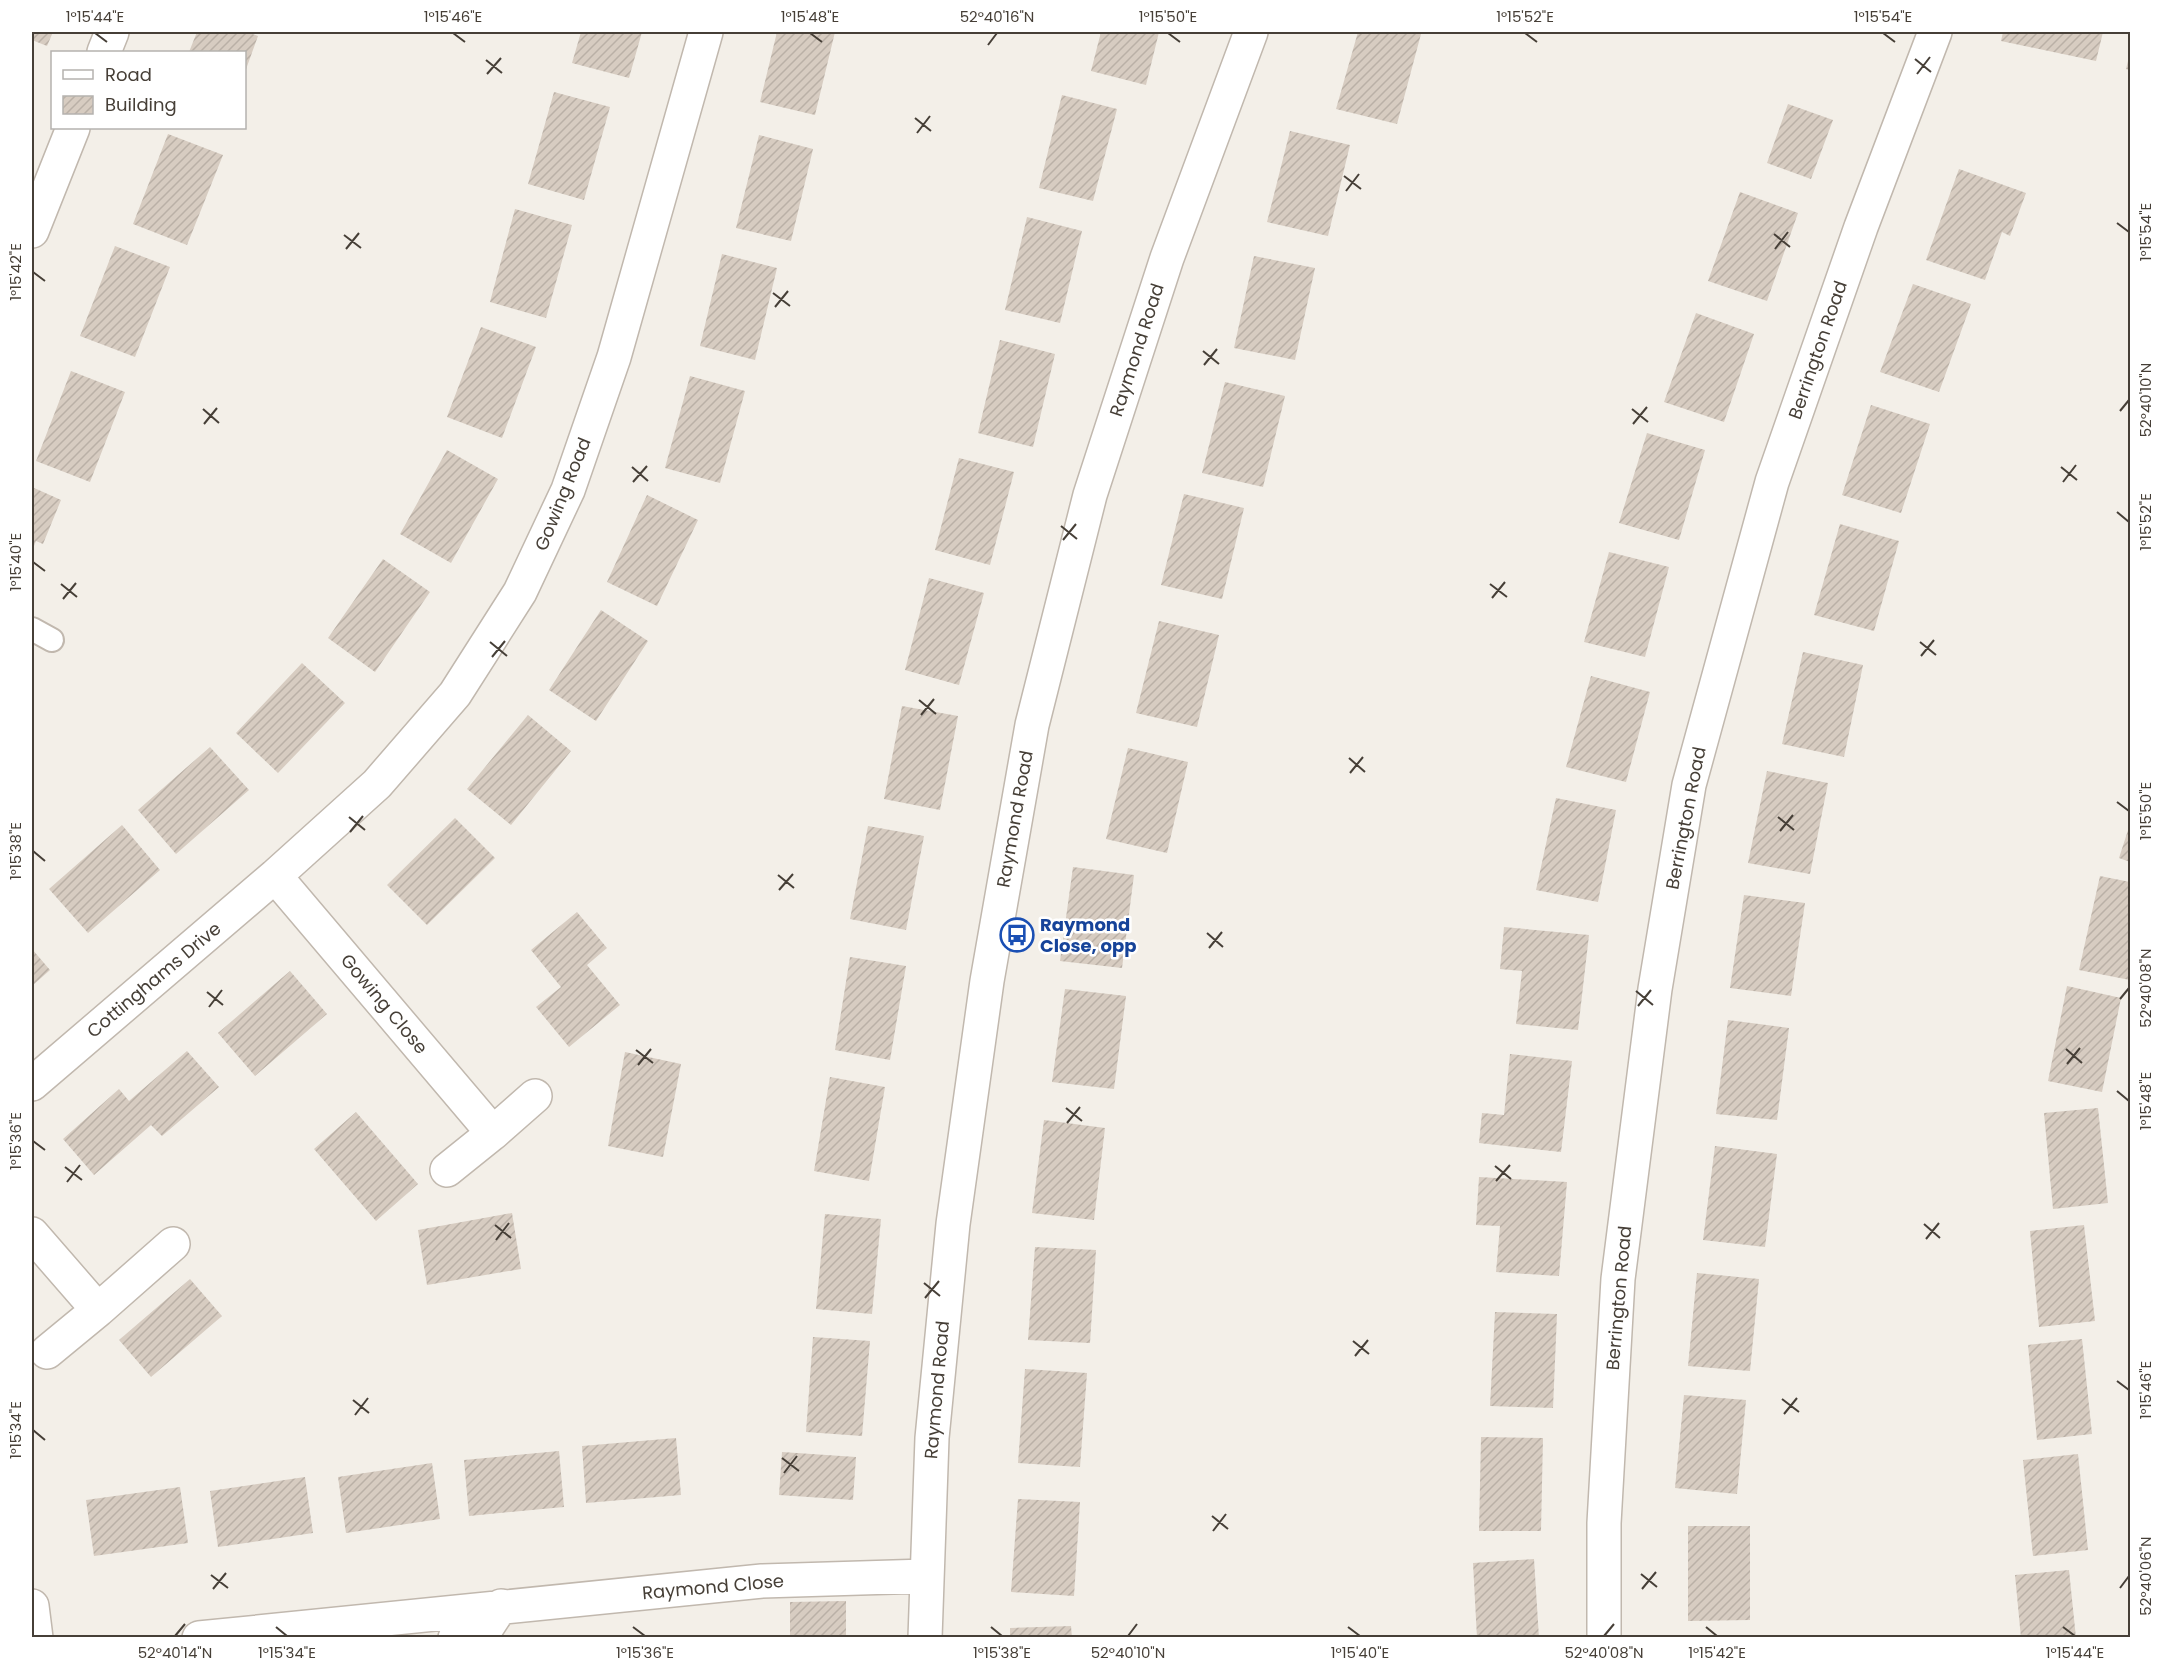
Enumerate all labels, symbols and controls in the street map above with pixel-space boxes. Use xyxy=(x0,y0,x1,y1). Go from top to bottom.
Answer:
text: 1°15'44"E xyxy=(66,6,124,27)
text: 1°15'46"E xyxy=(424,6,482,27)
text: 1°15'48"E xyxy=(781,6,839,27)
text: 52°40'16"N xyxy=(960,6,1034,27)
text: 1°15'50"E xyxy=(1139,6,1197,27)
text: 1°15'52"E xyxy=(1496,6,1554,27)
text: 1°15'54"E xyxy=(1854,6,1912,27)
legend xyxy=(51,51,246,129)
text: Road xyxy=(105,62,152,87)
text: Building xyxy=(105,92,177,117)
text: 1°15'54"E xyxy=(2135,203,2156,261)
text: 1°15'42"E xyxy=(5,243,26,301)
street label: Berrington Road xyxy=(1782,277,1853,422)
street label: Raymond Road xyxy=(1103,280,1170,420)
text: 52°40'10"N xyxy=(2135,363,2156,437)
street label: Gowing Road xyxy=(528,433,597,554)
text: 1°15'52"E xyxy=(2135,493,2156,551)
text: 1°15'40"E xyxy=(5,533,26,591)
street label: Berrington Road xyxy=(1659,744,1712,891)
street label: Raymond Road xyxy=(990,748,1039,889)
text: 1°15'50"E xyxy=(2135,782,2156,840)
text: 1°15'38"E xyxy=(5,822,26,880)
place label: Raymond Close, opp xyxy=(1040,912,1137,958)
street label: Cottinghams Drive xyxy=(81,916,226,1043)
bus stop icon: Raymond Close, opp xyxy=(999,917,1035,953)
street label: Gowing Close xyxy=(335,948,434,1059)
text: 52°40'08"N xyxy=(2135,948,2156,1028)
text: 1°15'48"E xyxy=(2135,1072,2156,1130)
text: 1°15'36"E xyxy=(5,1112,26,1170)
street label: Berrington Road xyxy=(1600,1225,1637,1371)
street label: Raymond Road xyxy=(918,1320,955,1460)
text: 1°15'46"E xyxy=(2135,1361,2156,1419)
text: 1°15'34"E xyxy=(5,1401,26,1459)
text: 52°40'06"N xyxy=(2135,1536,2156,1616)
street label: Raymond Close xyxy=(641,1568,785,1605)
text: 52°40'14"N xyxy=(138,1642,212,1663)
text: 1°15'34"E xyxy=(258,1642,316,1663)
text: 1°15'36"E xyxy=(616,1642,674,1663)
text: 1°15'38"E xyxy=(973,1642,1031,1663)
text: 52°40'10"N xyxy=(1091,1642,1165,1663)
text: 1°15'40"E xyxy=(1331,1642,1389,1663)
text: 52°40'08"N xyxy=(1564,1642,1644,1663)
text: 1°15'42"E xyxy=(1688,1642,1746,1663)
text: 1°15'44"E xyxy=(2046,1642,2104,1663)

